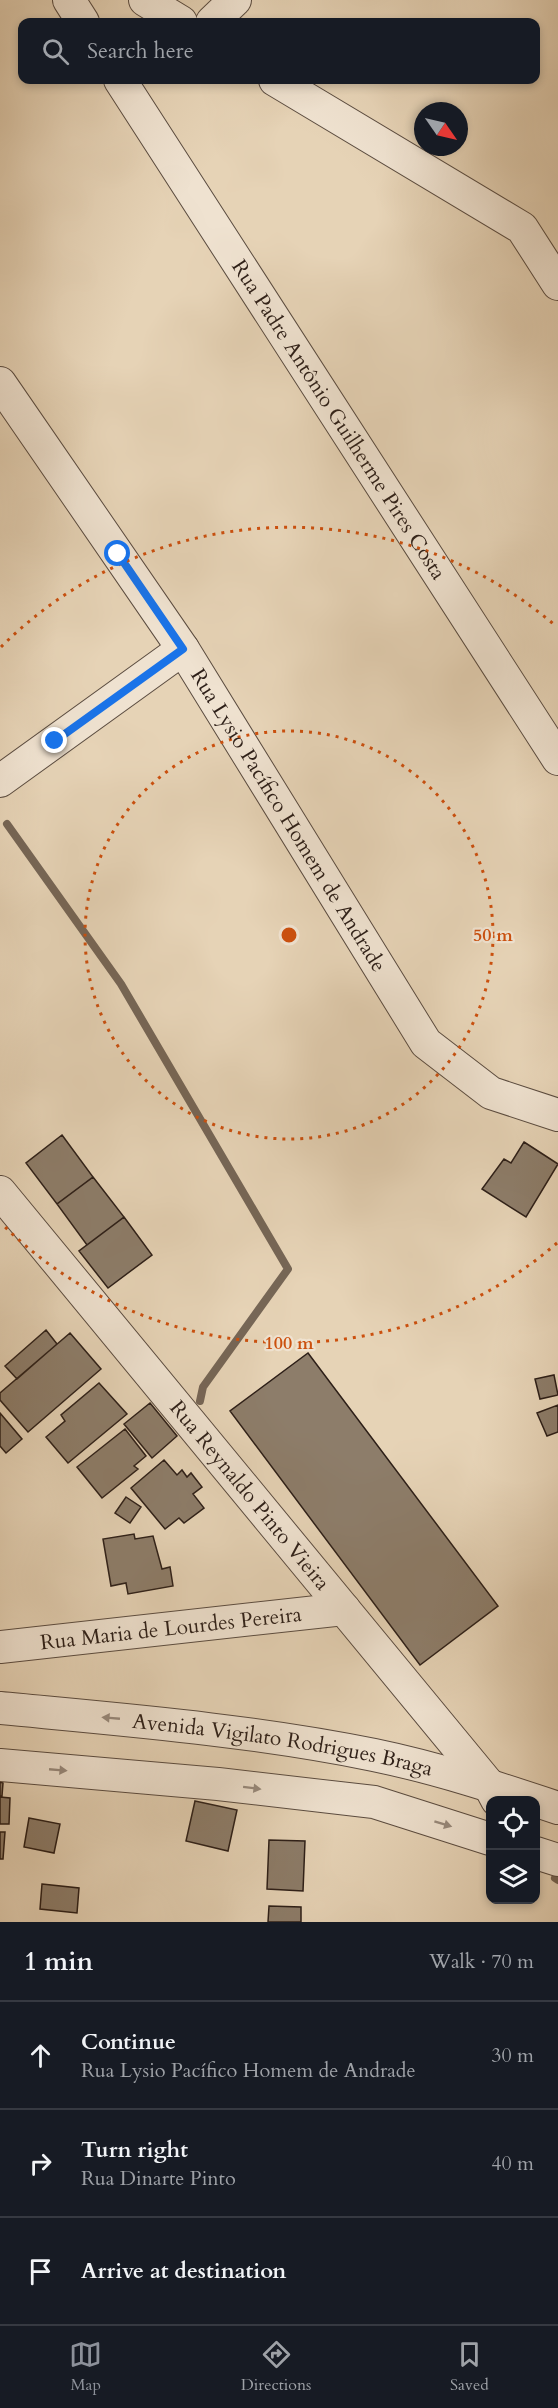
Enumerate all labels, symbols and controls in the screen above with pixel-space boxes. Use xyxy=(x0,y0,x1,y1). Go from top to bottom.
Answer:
search box xyxy=(18,18,540,84)
icon: search xyxy=(39,35,72,68)
text: Search here xyxy=(87,36,194,66)
north arrow xyxy=(414,102,468,156)
street label: Rua Padre Antônio Guilherme Pires Costa xyxy=(225,254,453,585)
route start xyxy=(104,540,130,566)
street label: Rua Lysio Pacífico Homem de Andrade xyxy=(184,663,393,977)
route end xyxy=(41,727,67,753)
text: 50 m xyxy=(473,923,513,948)
centre of rings xyxy=(279,925,299,945)
text: 100 m xyxy=(264,1331,314,1356)
street label: Rua Reynaldo Pinto Vieira xyxy=(163,1394,337,1596)
street label: Rua Maria de Lourdes Pereira xyxy=(39,1599,303,1657)
street label: Avenida Vigilato Rodrigues Braga xyxy=(131,1706,436,1783)
one-way arrow xyxy=(101,1713,120,1723)
one-way arrow xyxy=(49,1765,68,1775)
one-way arrow xyxy=(243,1783,262,1792)
map controls xyxy=(486,1796,540,1904)
button: locate xyxy=(486,1796,540,1850)
one-way arrow xyxy=(434,1820,452,1829)
button: layers xyxy=(486,1850,540,1904)
text: 1 min xyxy=(24,1944,93,1979)
text: Walk · 70 m xyxy=(429,1948,534,1975)
text: Continue xyxy=(81,2027,176,2057)
icon: ahead xyxy=(24,2039,57,2072)
text: 30 m xyxy=(491,2042,534,2069)
text: Rua Lysio Pacífico Homem de Andrade xyxy=(81,2057,416,2084)
text: Turn right xyxy=(81,2135,188,2165)
icon: right xyxy=(24,2147,57,2180)
text: 40 m xyxy=(491,2150,534,2177)
text: Rua Dinarte Pinto xyxy=(81,2165,236,2192)
icon: arrive xyxy=(24,2255,57,2288)
text: Arrive at destination xyxy=(81,2256,286,2286)
tab: Map xyxy=(69,2338,102,2396)
tab: Directions xyxy=(241,2338,311,2396)
tab: Saved xyxy=(450,2338,489,2396)

